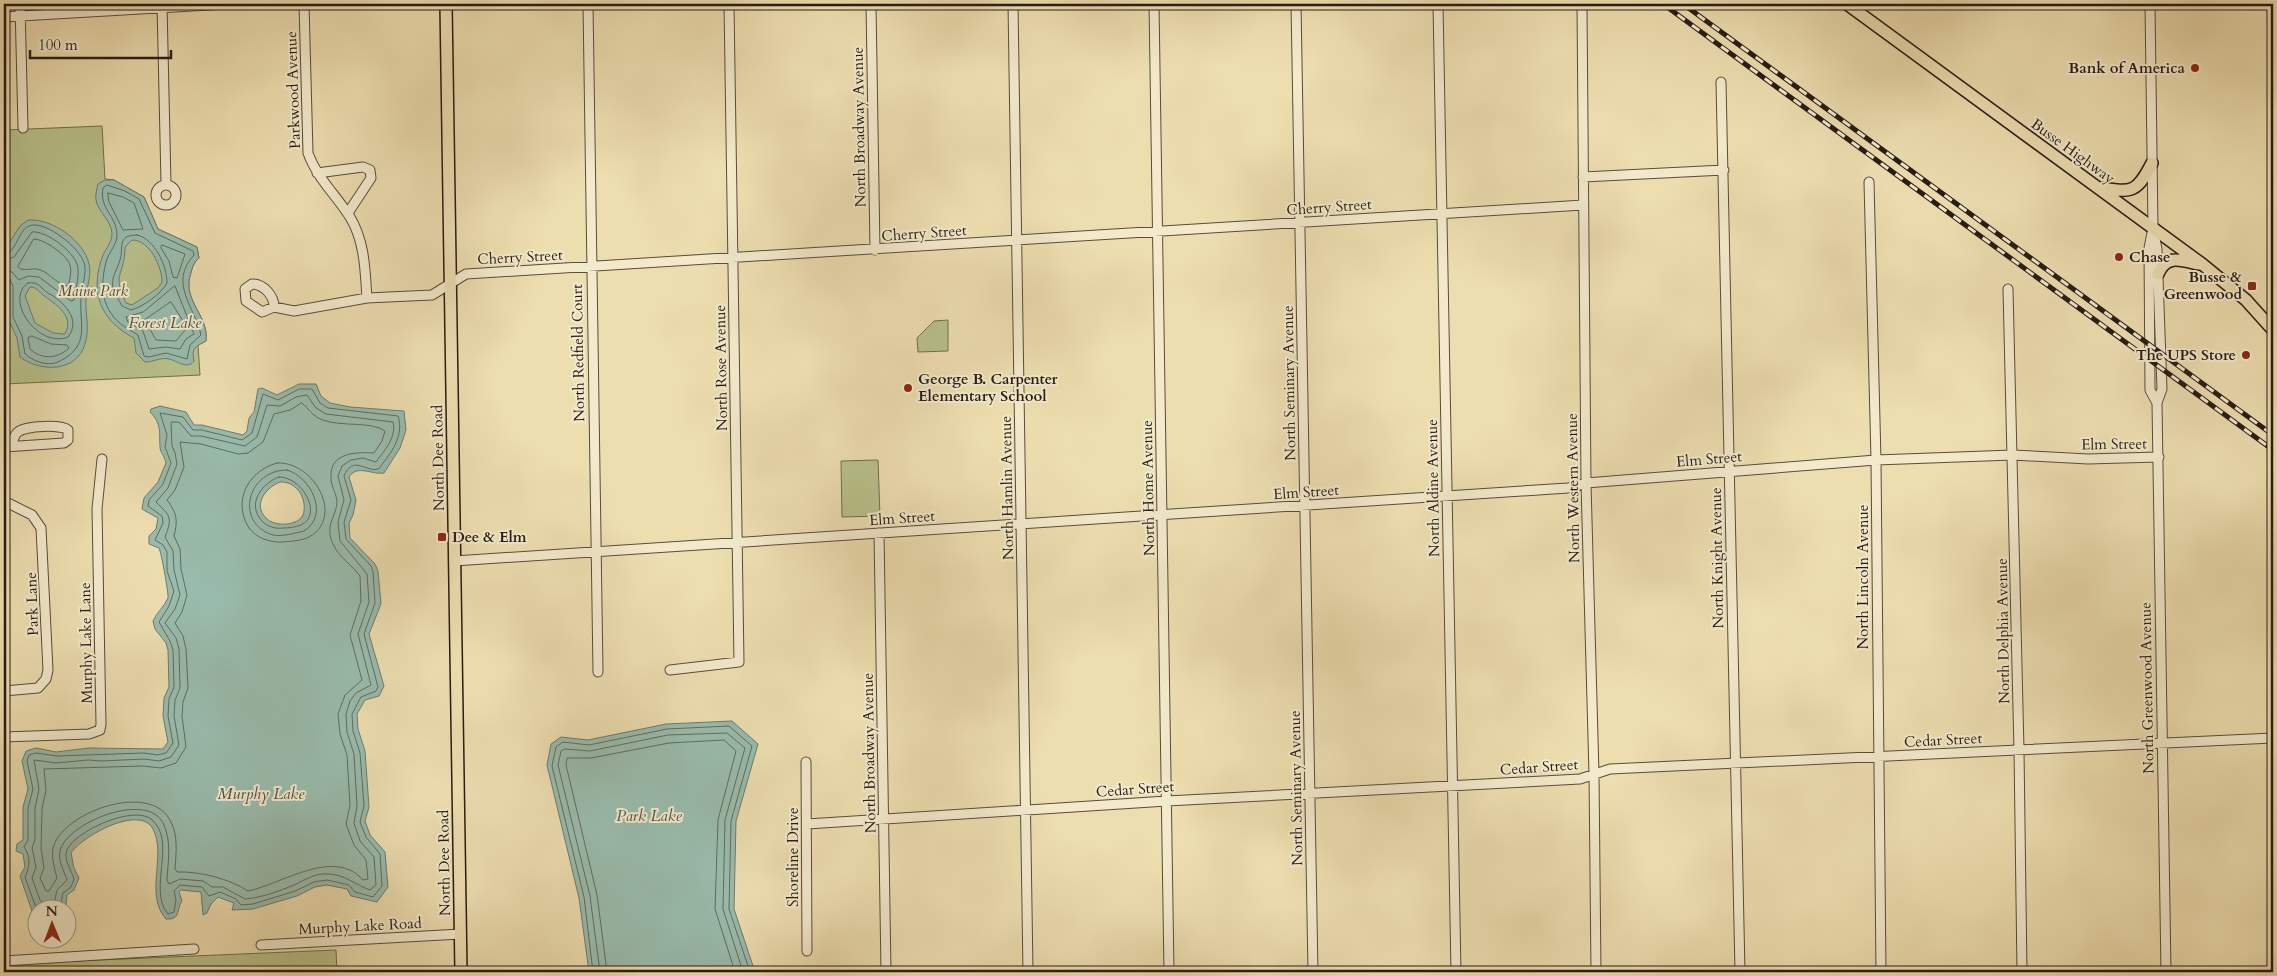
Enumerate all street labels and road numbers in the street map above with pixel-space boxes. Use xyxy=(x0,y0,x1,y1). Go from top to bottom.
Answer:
street label: Parkwood Avenue xyxy=(281,31,305,149)
street label: North Broadway Avenue xyxy=(848,46,870,208)
street label: Busse Highway xyxy=(2027,114,2119,188)
street label: Cherry Street xyxy=(1286,194,1373,220)
street label: Cherry Street xyxy=(881,220,968,246)
street label: Cherry Street xyxy=(477,245,563,269)
street label: North Redfield Court xyxy=(567,284,589,422)
street label: North Rose Avenue xyxy=(710,304,732,431)
street label: North Seminary Avenue xyxy=(1278,305,1300,461)
street label: North Dee Road xyxy=(427,405,449,511)
street label: North Western Avenue xyxy=(1562,413,1584,563)
street label: North Hamlin Avenue xyxy=(996,415,1018,560)
street label: North Aldine Avenue xyxy=(1422,419,1444,557)
street label: North Home Avenue xyxy=(1137,420,1159,556)
street label: Elm Street xyxy=(2081,433,2147,455)
street label: Elm Street xyxy=(1675,446,1743,472)
street label: Elm Street xyxy=(1272,480,1340,504)
street label: North Knight Avenue xyxy=(1706,487,1728,629)
street label: North Lincoln Avenue xyxy=(1853,504,1873,650)
street label: Elm Street xyxy=(868,506,936,530)
street label: North Delphia Avenue xyxy=(1992,558,2014,704)
street label: Park Lane xyxy=(21,572,43,636)
street label: Murphy Lake Lane xyxy=(75,582,97,704)
street label: North Greenwood Avenue xyxy=(2135,602,2158,774)
street label: North Broadway Avenue xyxy=(858,672,880,834)
street label: North Seminary Avenue xyxy=(1285,710,1307,866)
street label: Cedar Street xyxy=(1903,728,1983,752)
street label: Cedar Street xyxy=(1499,754,1579,780)
street label: Cedar Street xyxy=(1095,776,1175,802)
street label: Shoreline Drive xyxy=(783,807,803,907)
street label: North Dee Road xyxy=(433,810,455,916)
street label: Murphy Lake Road xyxy=(298,913,422,939)

